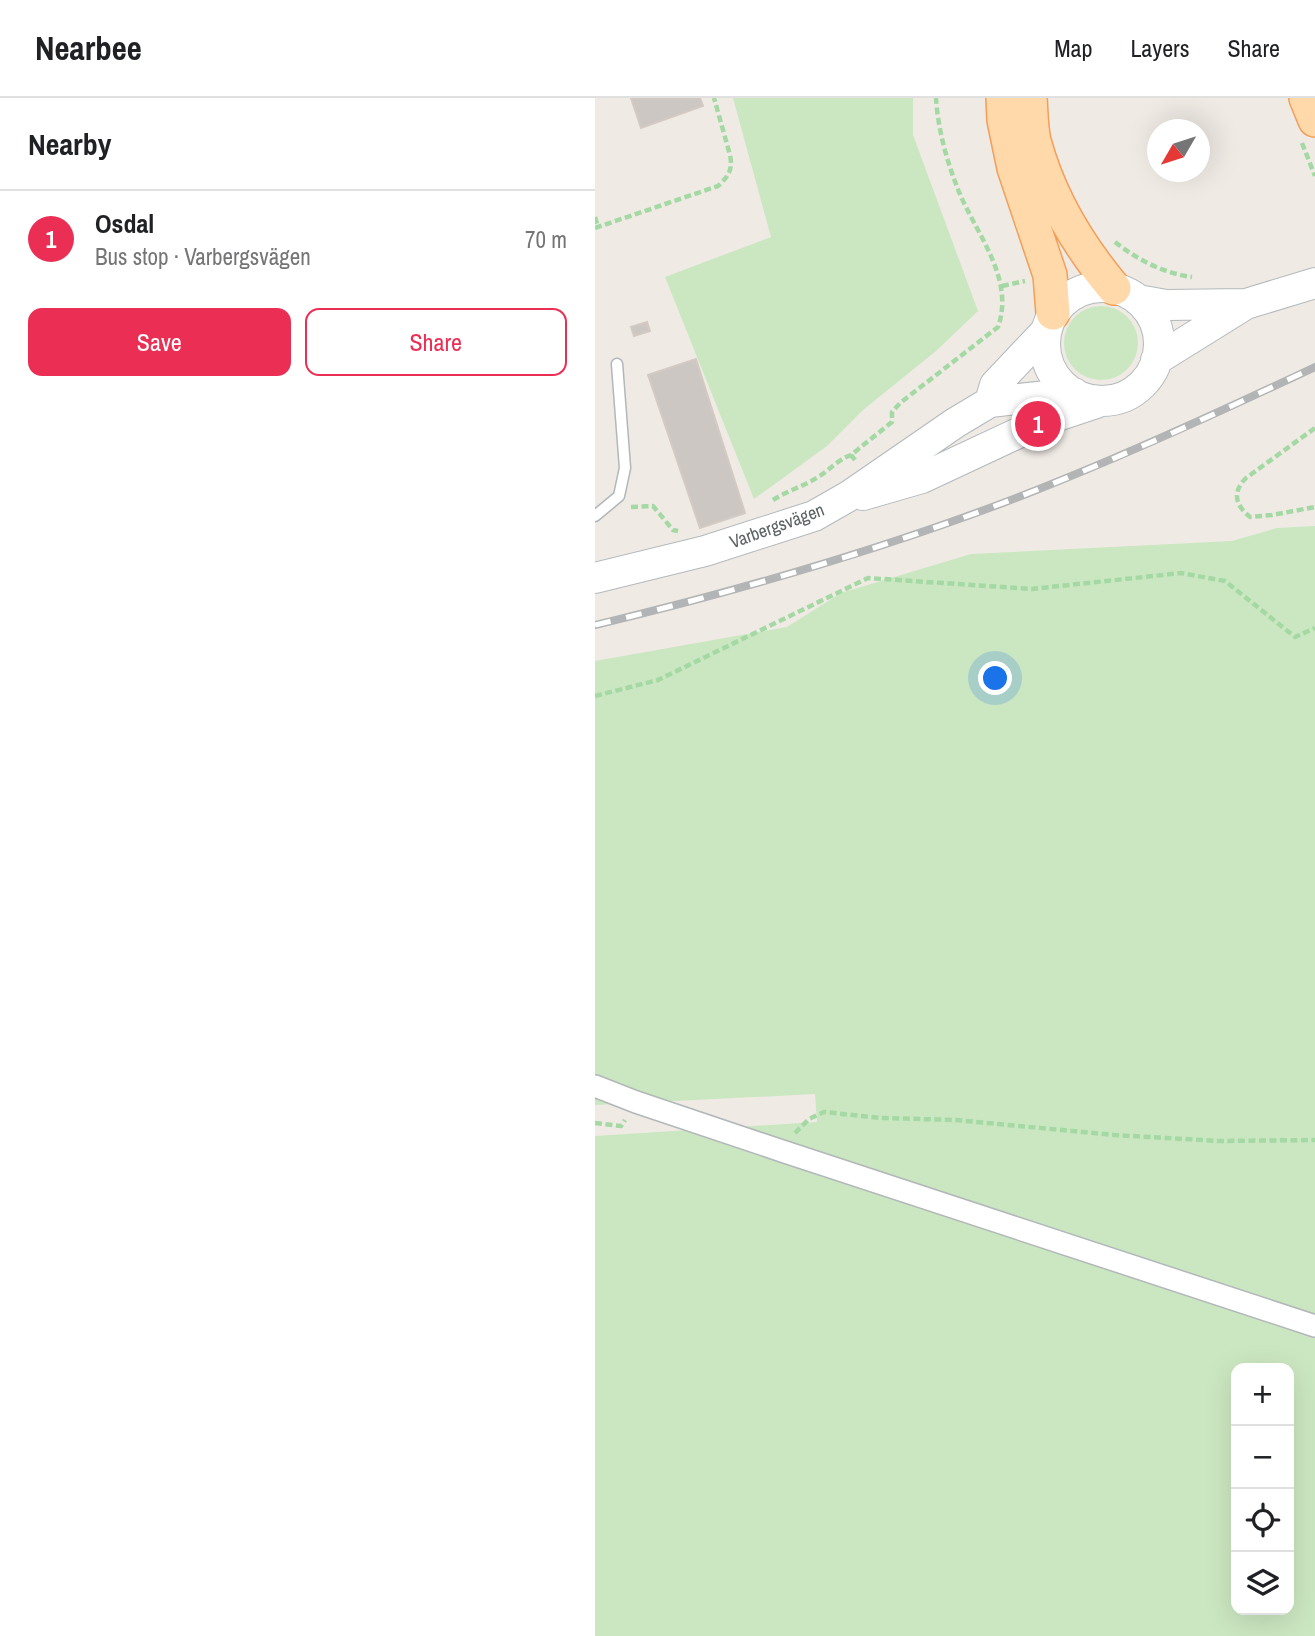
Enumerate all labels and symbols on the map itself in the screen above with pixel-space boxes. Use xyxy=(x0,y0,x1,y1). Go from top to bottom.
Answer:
north arrow xyxy=(1147,119,1210,182)
pin: 1 xyxy=(1015,398,1061,450)
street label: Varbergsvägen xyxy=(726,497,828,554)
your location xyxy=(978,661,1012,695)

